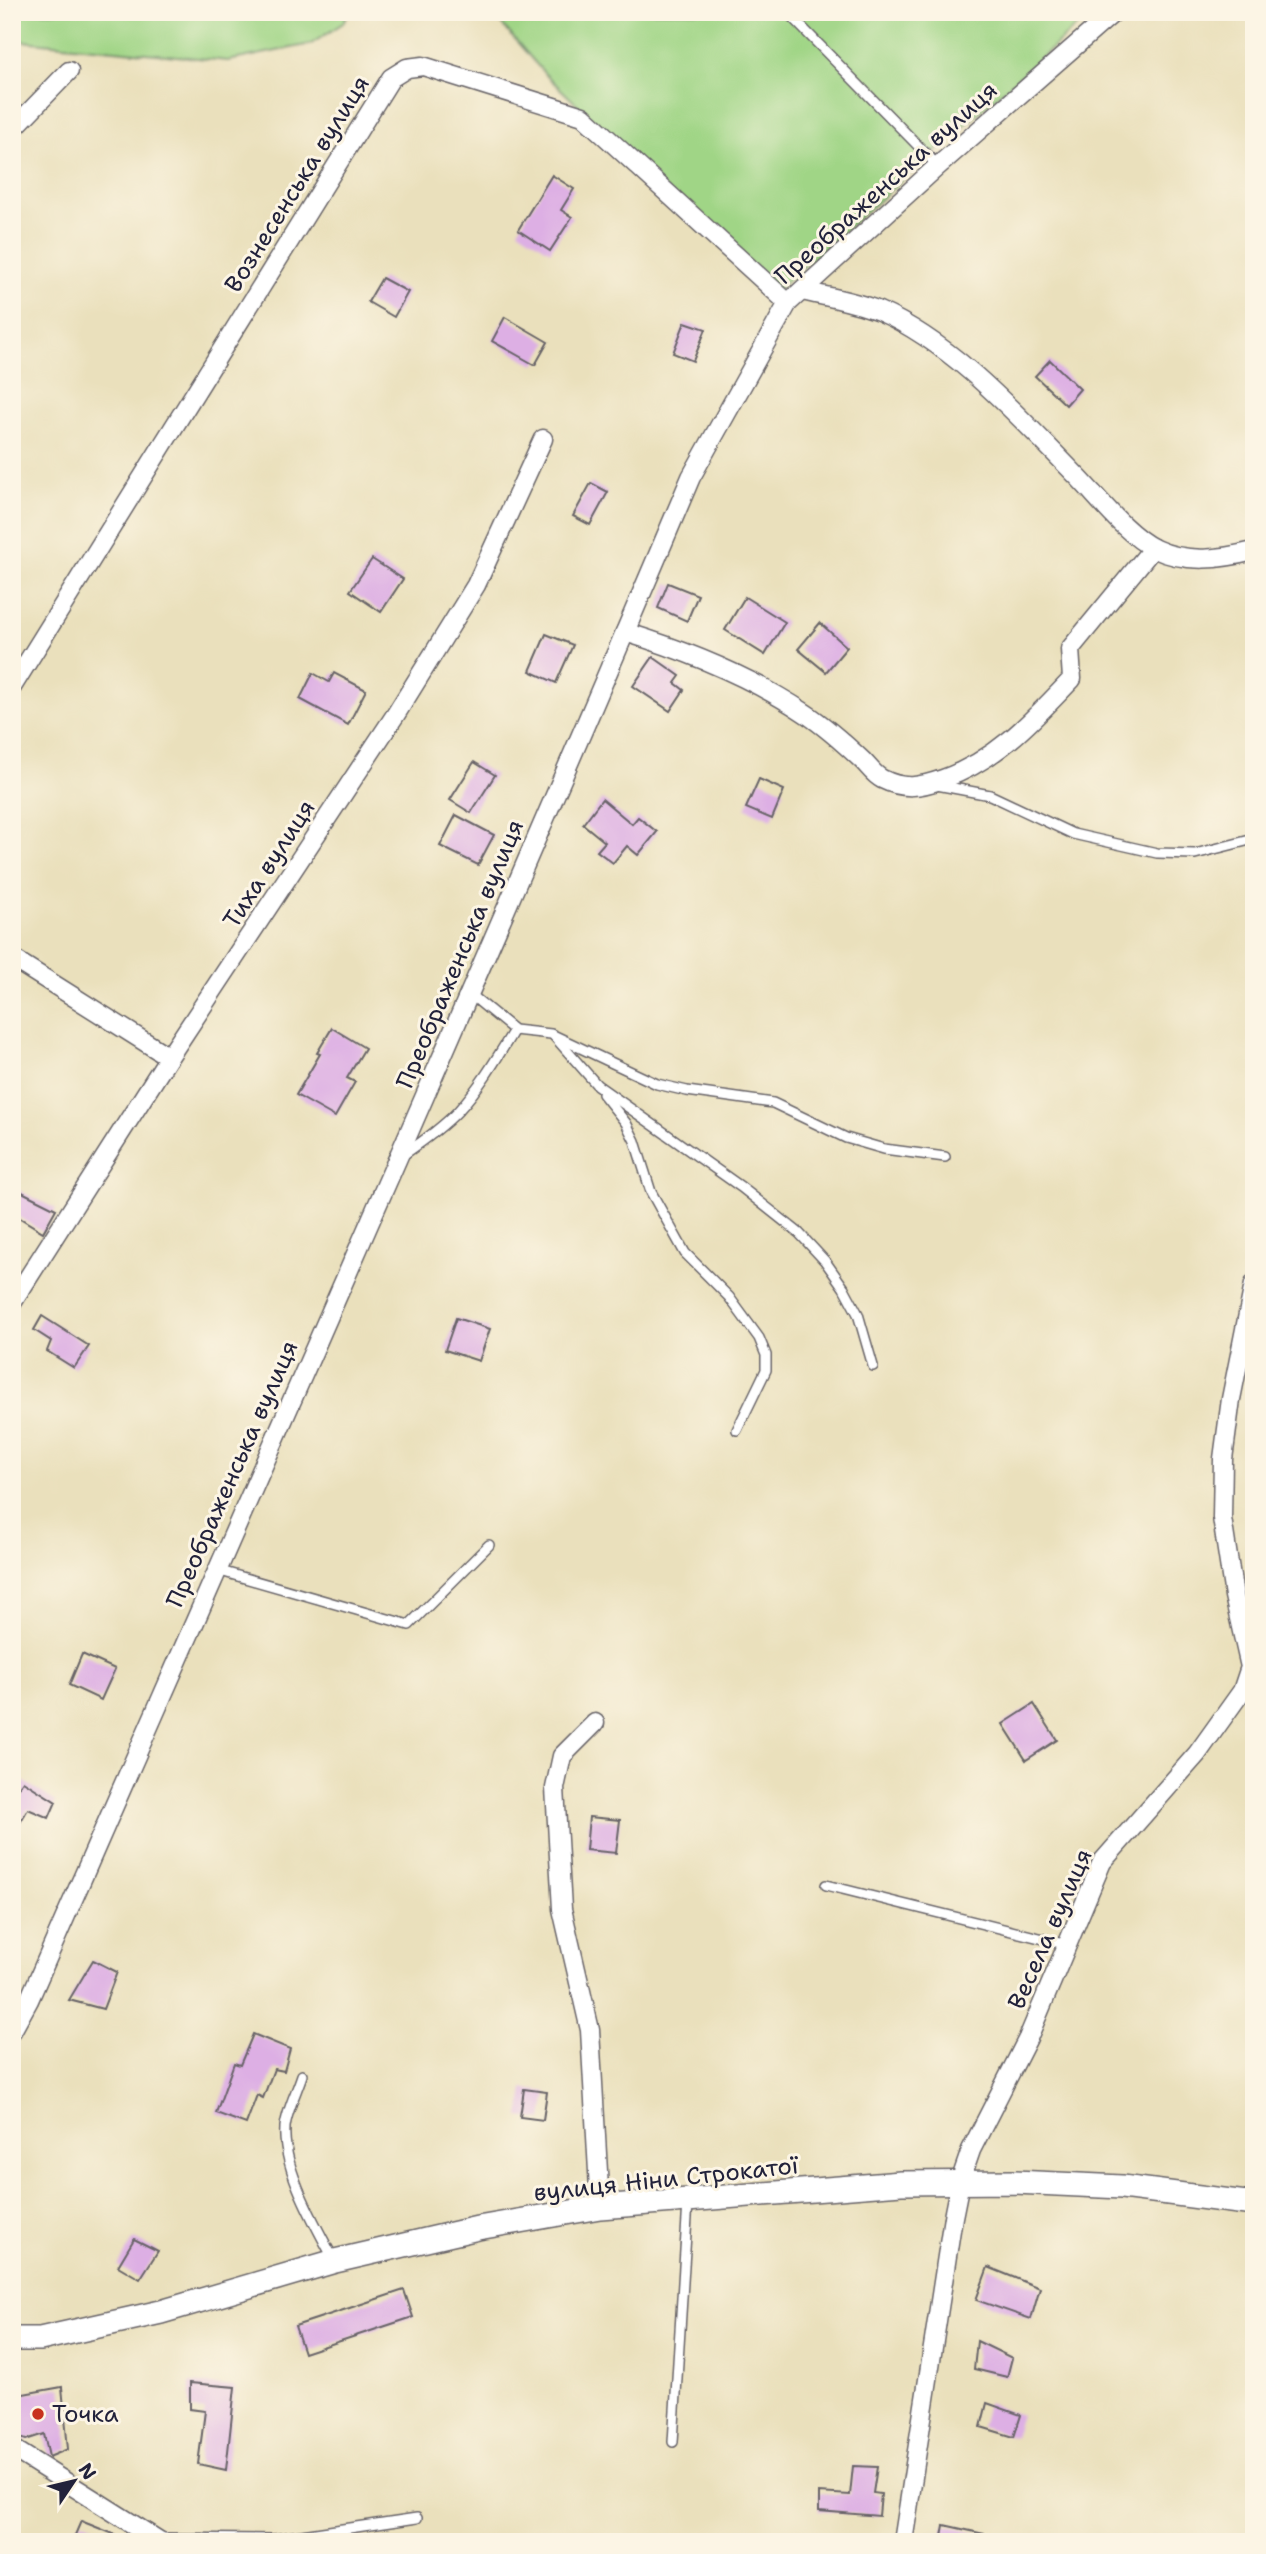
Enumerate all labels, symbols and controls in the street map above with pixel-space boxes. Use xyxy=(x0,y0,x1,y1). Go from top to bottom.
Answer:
street label: Вознесенська вулиця xyxy=(217,70,377,298)
street label: Преображенська вулиця xyxy=(768,74,1004,292)
street label: Тиха вулиця xyxy=(216,794,322,934)
street label: Преображенська вулиця xyxy=(389,815,531,1093)
street label: Преображенська вулиця xyxy=(159,1335,305,1613)
street label: Весела вулиця xyxy=(1000,1844,1100,2014)
street label: вулиця Ніни Строкатої xyxy=(532,2149,801,2209)
place label: Точка xyxy=(52,2398,119,2430)
marker: Точка xyxy=(30,2406,46,2422)
north arrow xyxy=(38,2446,108,2516)
text: N xyxy=(73,2458,102,2485)

